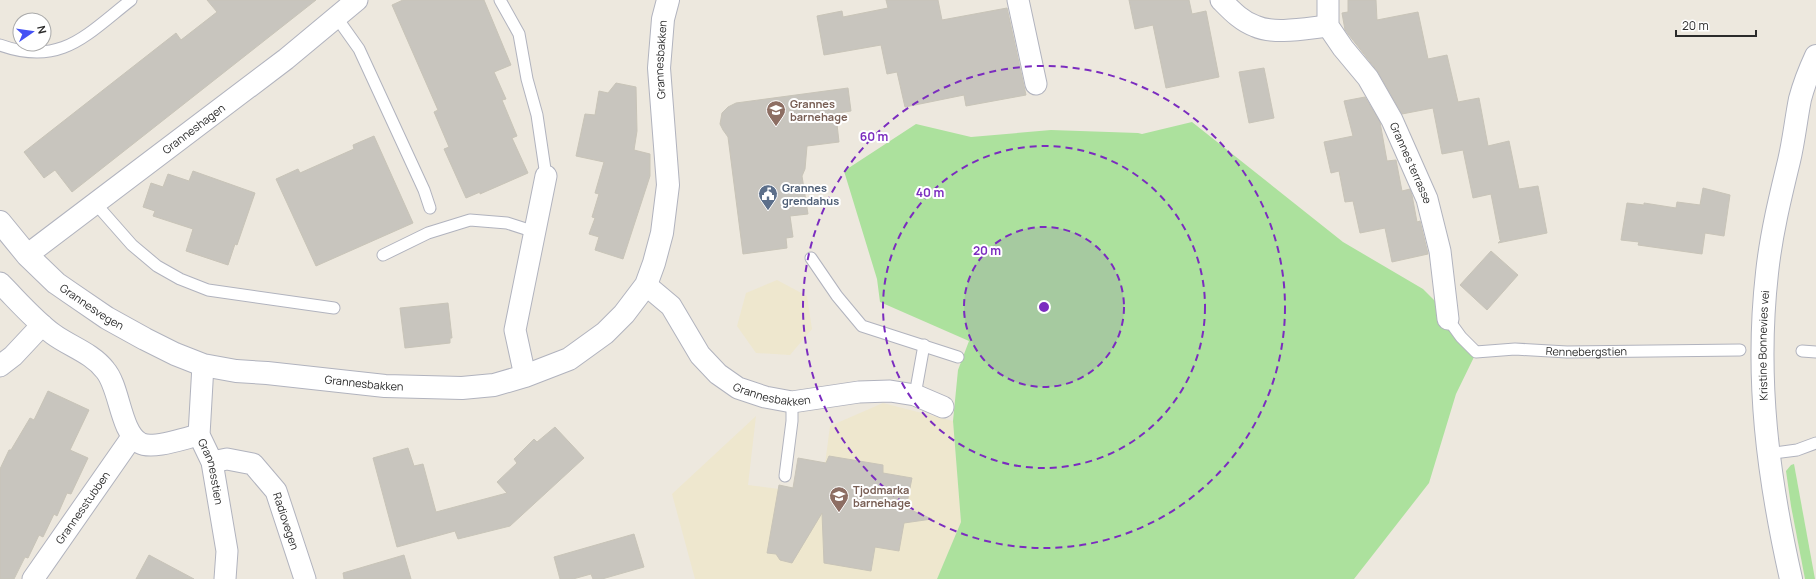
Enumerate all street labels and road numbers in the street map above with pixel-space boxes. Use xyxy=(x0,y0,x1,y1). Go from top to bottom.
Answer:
street label: Grannesbakken xyxy=(651,20,670,100)
street label: Granneshagen xyxy=(159,100,228,157)
street label: Grannes terrasse xyxy=(1387,120,1436,205)
street label: Grannesvegen xyxy=(57,280,127,333)
street label: Kristine Bonnevies vei xyxy=(1754,290,1772,401)
street label: Rennebergstien xyxy=(1545,343,1627,359)
street label: Grannesbakken xyxy=(324,371,404,393)
street label: Grannesbakken xyxy=(730,379,811,409)
street label: Grannesstien xyxy=(195,436,227,506)
street label: Grannesstubben xyxy=(52,468,113,547)
street label: Radiovegen xyxy=(270,490,303,552)

